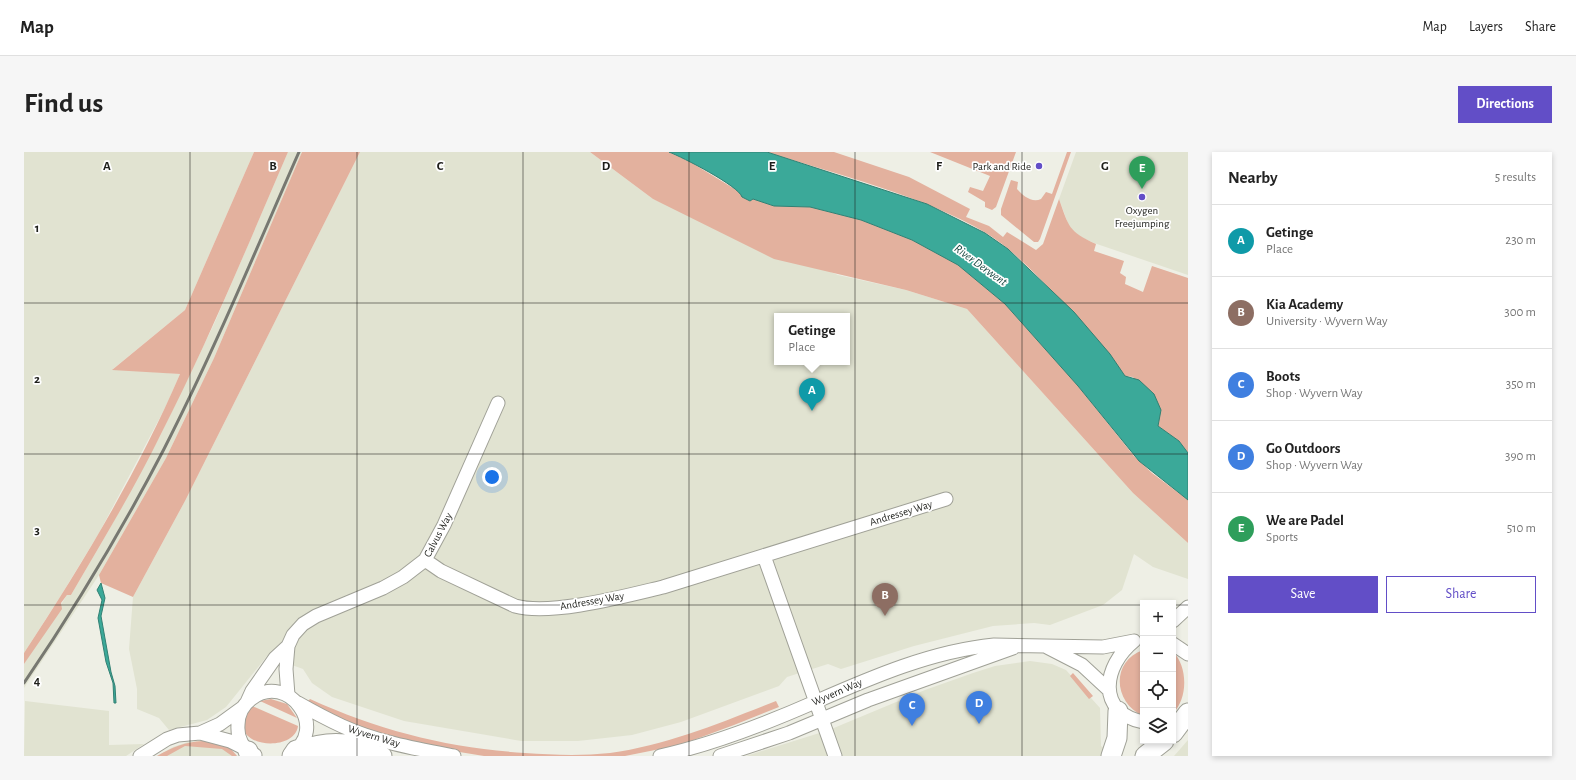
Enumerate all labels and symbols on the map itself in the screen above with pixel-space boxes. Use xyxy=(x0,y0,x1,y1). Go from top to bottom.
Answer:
pin: E xyxy=(1129,156,1155,189)
text: A xyxy=(103,160,111,173)
text: B xyxy=(269,160,277,173)
text: C xyxy=(437,160,444,173)
text: D xyxy=(602,160,611,173)
text: E xyxy=(769,160,776,173)
text: F xyxy=(936,160,943,173)
text: G xyxy=(1101,160,1109,173)
place label: Park and Ride xyxy=(973,161,1031,172)
marker: Park and Ride xyxy=(1034,161,1044,171)
marker: Oxygen Freejumping xyxy=(1137,192,1147,202)
place label: Oxygen Freejumping xyxy=(1115,205,1170,229)
text: 1 xyxy=(35,222,39,235)
water label: River Derwent xyxy=(952,242,1010,288)
text: 2 xyxy=(34,373,40,386)
pin: A xyxy=(799,378,825,411)
your location xyxy=(482,467,502,487)
street label: Andressey Way xyxy=(868,498,934,528)
street label: Calvus Way xyxy=(422,511,454,559)
text: 3 xyxy=(34,524,40,537)
pin: B xyxy=(872,583,898,616)
street label: Andressey Way xyxy=(559,590,625,612)
text: 4 xyxy=(34,675,41,688)
street label: Wyvern Way xyxy=(810,676,864,708)
pin: D xyxy=(966,691,992,724)
pin: C xyxy=(899,693,925,726)
street label: Wyvern Way xyxy=(347,723,402,749)

